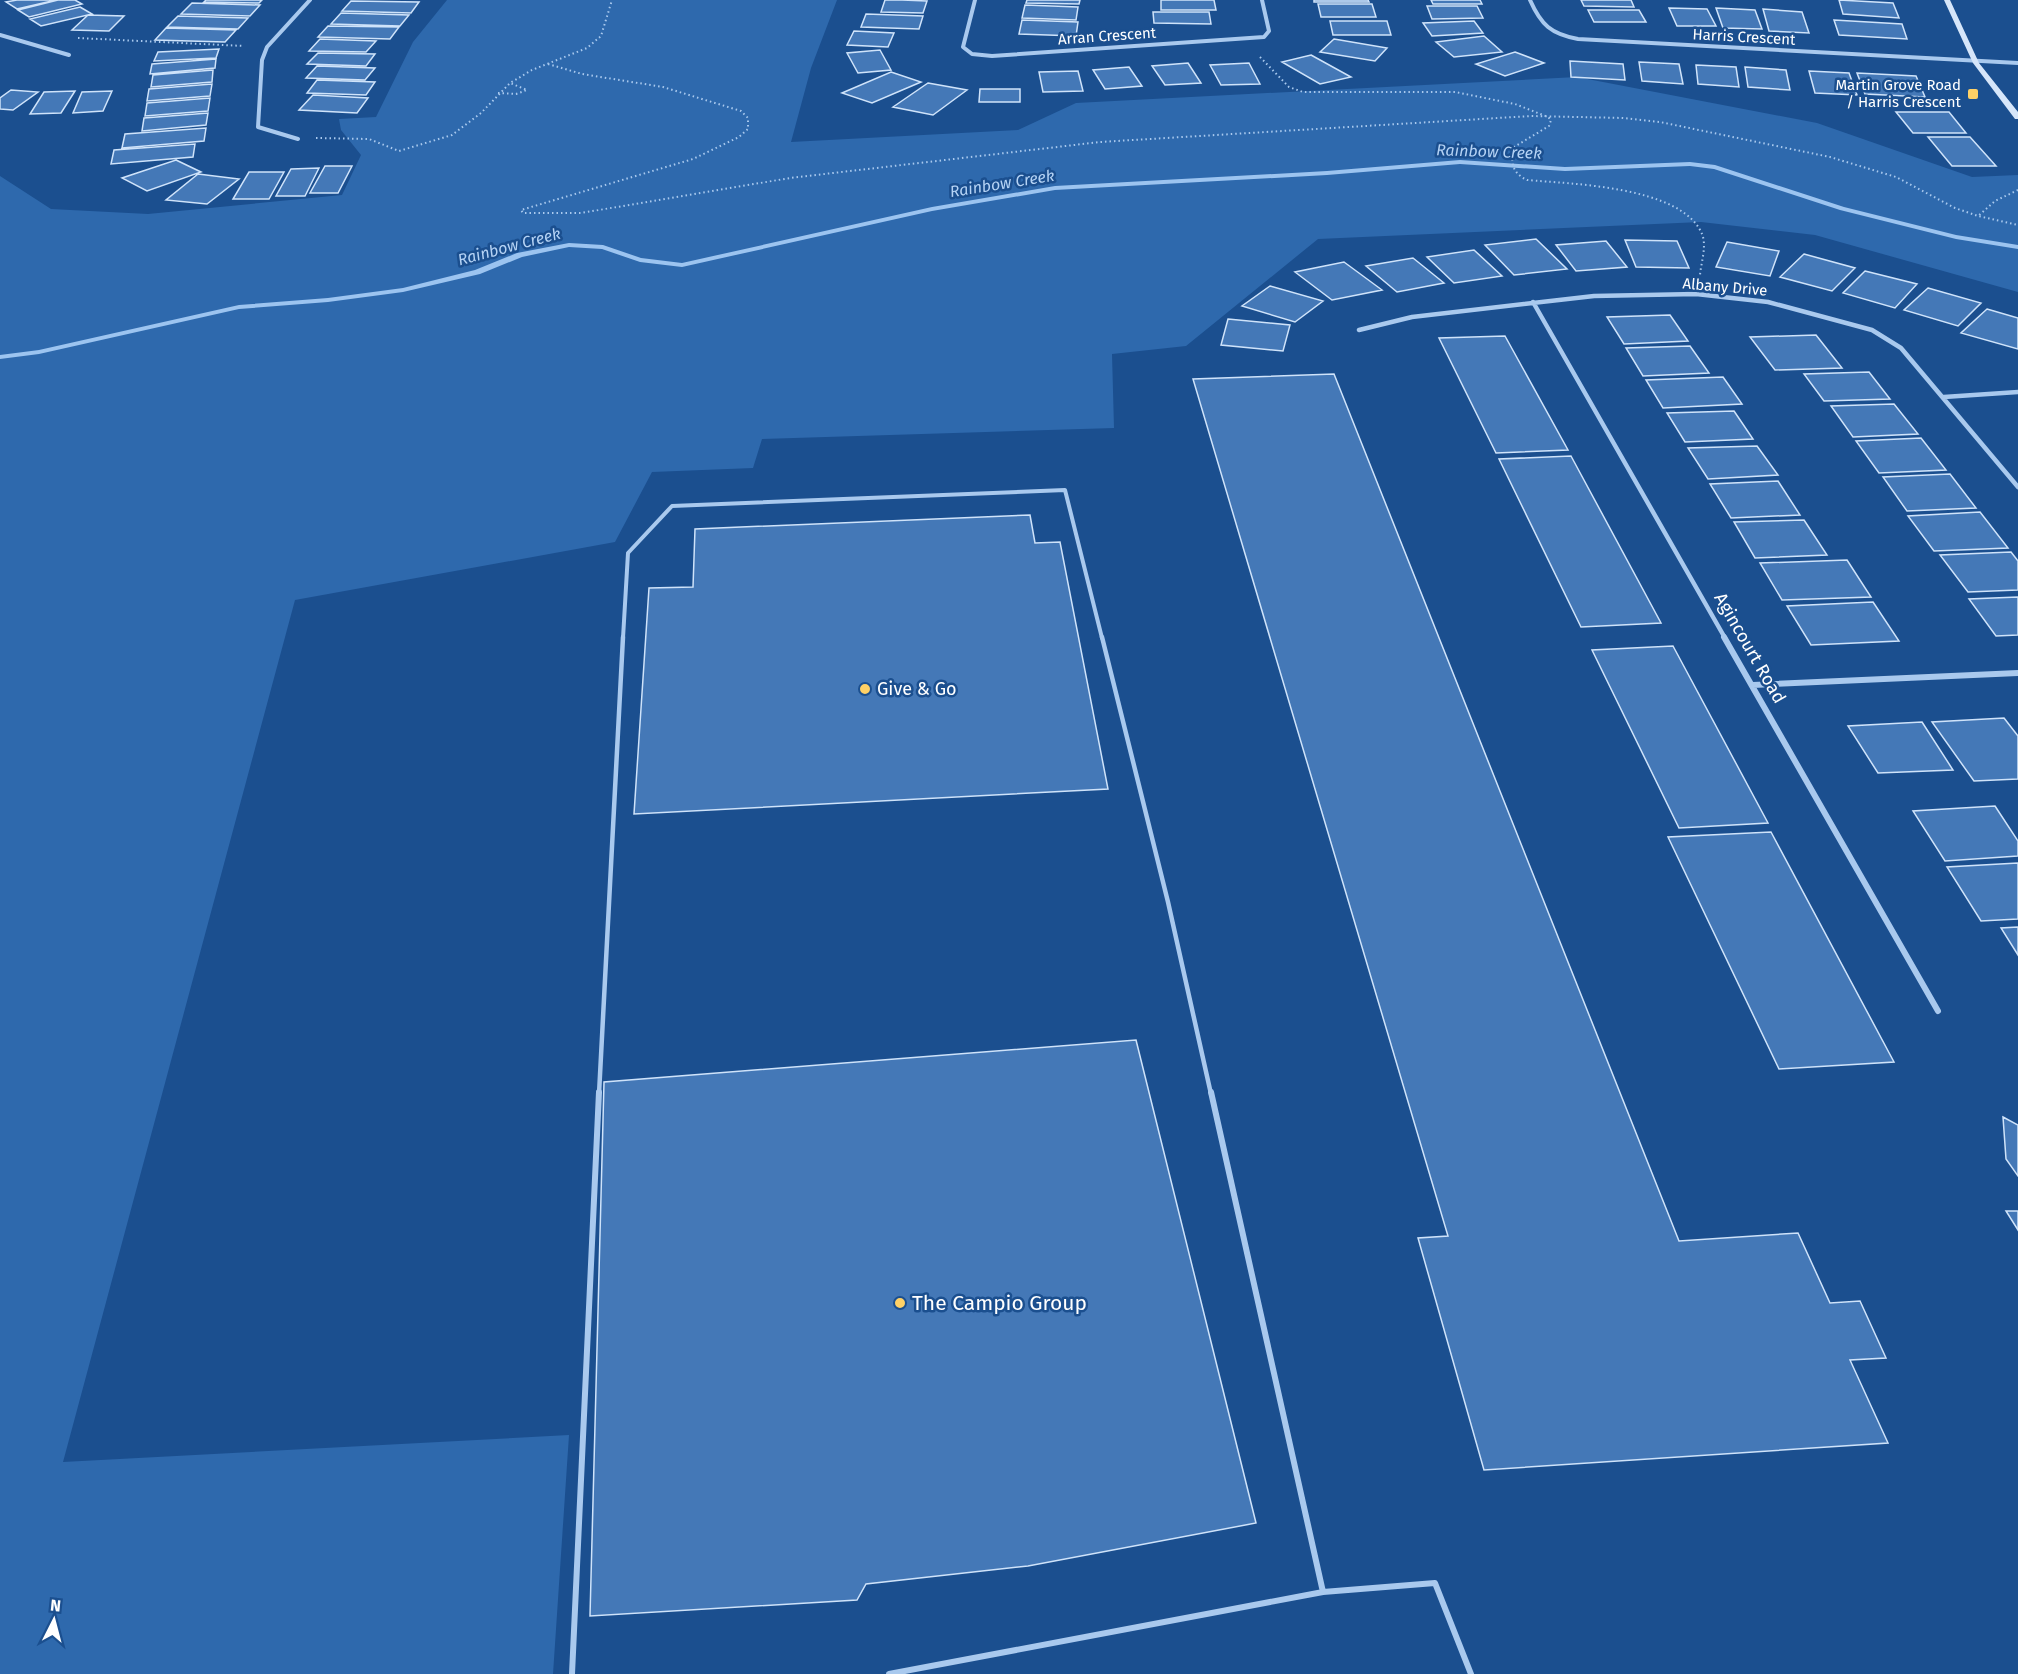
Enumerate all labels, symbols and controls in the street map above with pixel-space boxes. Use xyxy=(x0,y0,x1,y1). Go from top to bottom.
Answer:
street label: Arran Crescent xyxy=(1057,24,1157,48)
street label: Harris Crescent xyxy=(1692,25,1797,49)
place label: Martin Grove Road / Harris Crescent xyxy=(1835,76,1962,111)
marker: Martin Grove Road / Harris Crescent xyxy=(1966,87,1980,101)
water label: Rainbow Creek xyxy=(1436,140,1542,163)
water label: Rainbow Creek xyxy=(948,166,1056,201)
water label: Rainbow Creek xyxy=(456,224,563,269)
street label: Albany Drive xyxy=(1682,274,1768,300)
street label: Agincourt Road xyxy=(1709,589,1791,707)
place label: Give & Go xyxy=(877,678,957,700)
marker: Give & Go xyxy=(858,682,872,696)
place label: The Campio Group xyxy=(912,1290,1087,1316)
marker: The Campio Group xyxy=(893,1296,907,1310)
north arrow xyxy=(24,1590,84,1650)
text: N xyxy=(49,1596,62,1616)

